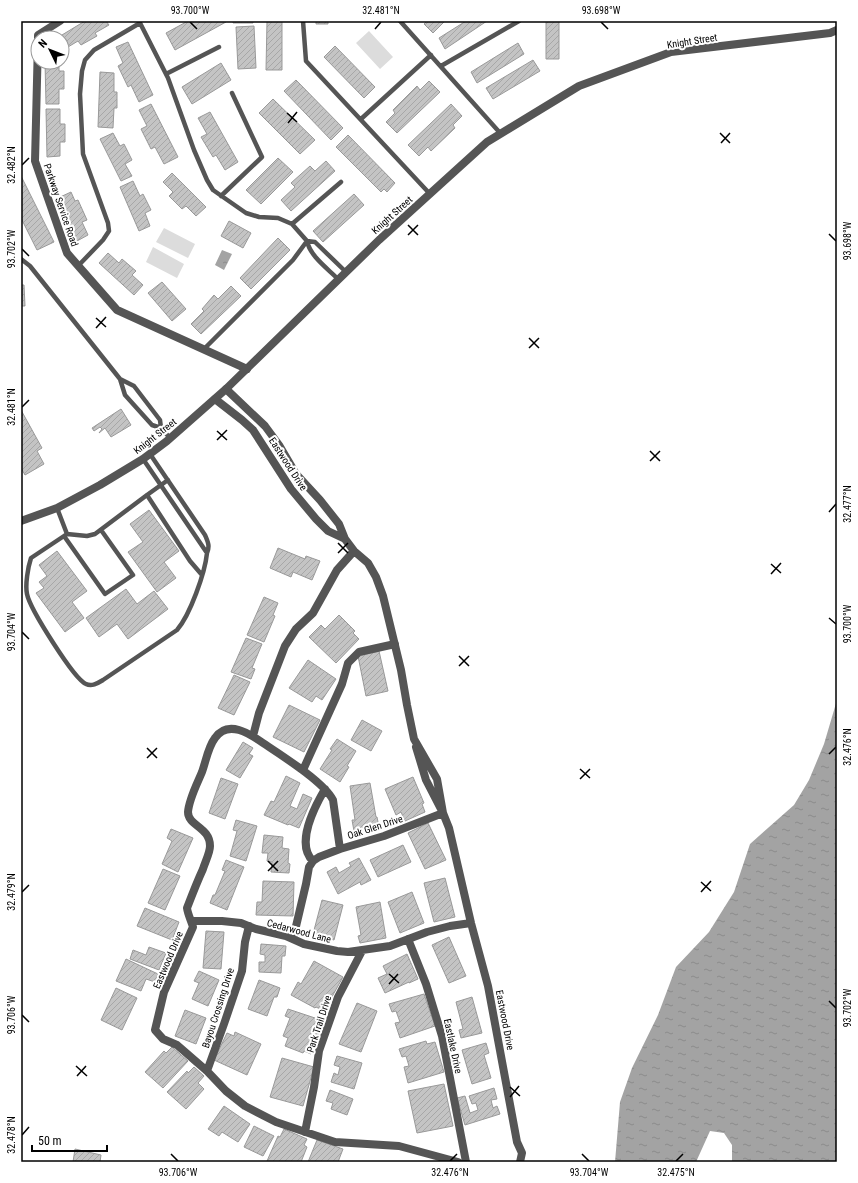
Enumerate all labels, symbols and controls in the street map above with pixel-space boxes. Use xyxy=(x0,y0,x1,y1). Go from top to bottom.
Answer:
text: 93.700°W xyxy=(171,5,210,16)
text: 32.481°N xyxy=(362,5,400,16)
text: 93.698°W xyxy=(582,5,621,16)
north arrow xyxy=(30,30,70,70)
street label: Knight Street xyxy=(666,32,718,50)
text: N xyxy=(36,36,50,50)
text: 32.482°N xyxy=(6,146,17,184)
street label: Parkway Service Road xyxy=(42,162,80,248)
street label: Knight Street xyxy=(369,194,415,236)
text: 93.698°W xyxy=(842,221,853,260)
text: 93.702°W xyxy=(6,229,17,268)
text: 32.481°N xyxy=(6,388,17,426)
street label: Knight Street xyxy=(132,416,178,456)
street label: Eastwood Drive xyxy=(267,435,309,493)
text: 32.477°N xyxy=(842,485,853,523)
text: 93.700°W xyxy=(842,604,853,643)
text: 93.704°W xyxy=(6,612,17,651)
text: 32.476°N xyxy=(842,728,853,766)
street label: Oak Glen Drive xyxy=(346,813,404,841)
text: 32.479°N xyxy=(6,873,17,911)
street label: Cedarwood Lane xyxy=(266,917,333,945)
street label: Eastwood Drive xyxy=(151,929,185,990)
street label: Bayou Crossing Drive xyxy=(200,966,236,1049)
text: 93.702°W xyxy=(842,988,853,1027)
street label: Eastwood Drive xyxy=(494,989,516,1051)
street label: Park Trail Drive xyxy=(305,994,333,1054)
text: 93.706°W xyxy=(6,995,17,1034)
street label: Eastlake Drive xyxy=(442,1018,464,1075)
text: 32.478°N xyxy=(6,1116,17,1154)
scale bar xyxy=(32,1127,107,1153)
text: 50 m xyxy=(38,1134,62,1148)
text: 93.706°W xyxy=(159,1167,198,1178)
text: 32.476°N xyxy=(431,1167,469,1178)
text: 93.704°W xyxy=(570,1167,609,1178)
text: 32.475°N xyxy=(657,1167,695,1178)

